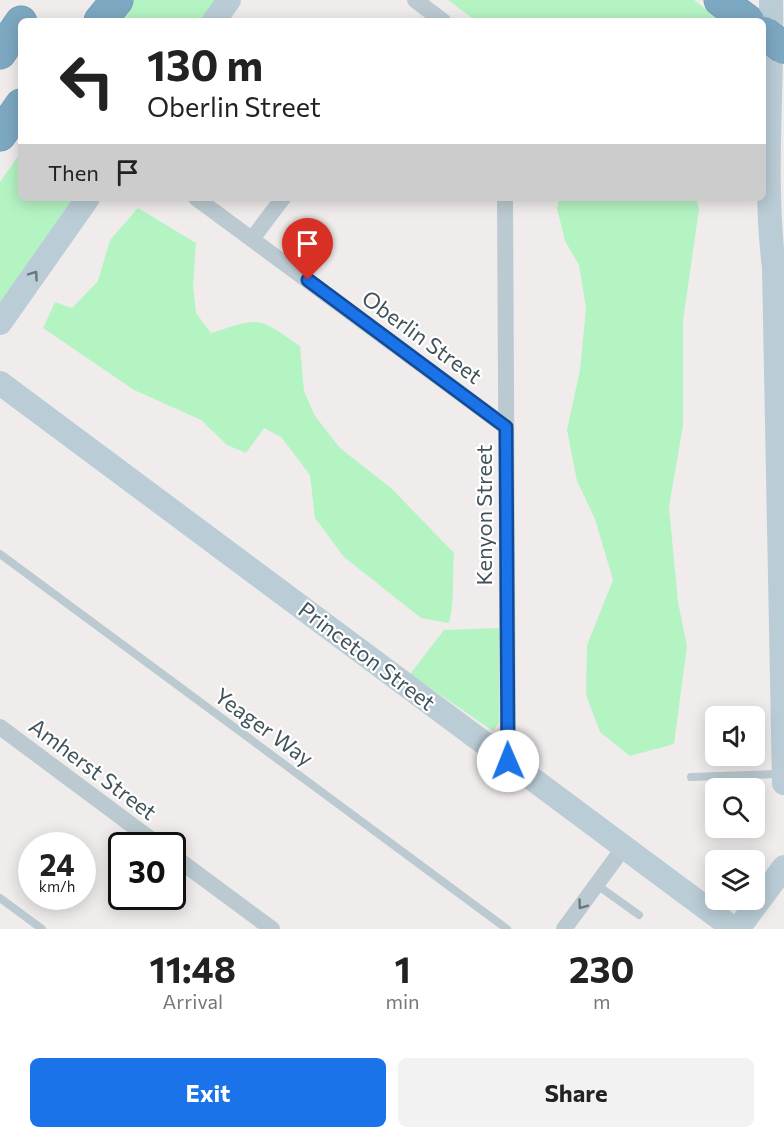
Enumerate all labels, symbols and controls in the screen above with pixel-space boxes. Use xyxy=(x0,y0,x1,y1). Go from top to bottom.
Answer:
text: 130 m xyxy=(147,38,263,90)
icon: left xyxy=(48,42,126,120)
text: Oberlin Street xyxy=(147,90,321,123)
icon: arrive xyxy=(111,156,144,189)
text: Then xyxy=(48,159,99,186)
pin xyxy=(282,218,333,280)
icon: arrive xyxy=(291,227,324,260)
one-way arrow xyxy=(27,271,38,282)
street label: Oberlin Street xyxy=(357,284,488,389)
street label: Kenyon Street xyxy=(470,444,497,586)
street label: Princeton Street xyxy=(294,595,441,716)
street label: Yeager Way xyxy=(210,682,319,772)
map controls xyxy=(705,706,765,910)
button: sound xyxy=(705,706,765,766)
street label: Amherst Street xyxy=(24,712,162,825)
position arrow xyxy=(476,729,540,793)
button: search xyxy=(705,778,765,838)
speed limit sign: 30 xyxy=(108,832,186,910)
text: 24 xyxy=(39,845,75,882)
button: layers xyxy=(705,850,765,910)
text: km/h xyxy=(39,877,75,895)
one-way arrow xyxy=(578,898,589,909)
text: 11:48 xyxy=(150,946,236,990)
text: 1 xyxy=(394,946,411,990)
text: 230 xyxy=(569,946,634,990)
text: Arrival xyxy=(162,989,223,1013)
text: min xyxy=(386,989,420,1013)
text: m xyxy=(593,989,611,1013)
button: Exit xyxy=(30,1058,386,1127)
button: Share xyxy=(398,1058,754,1127)

